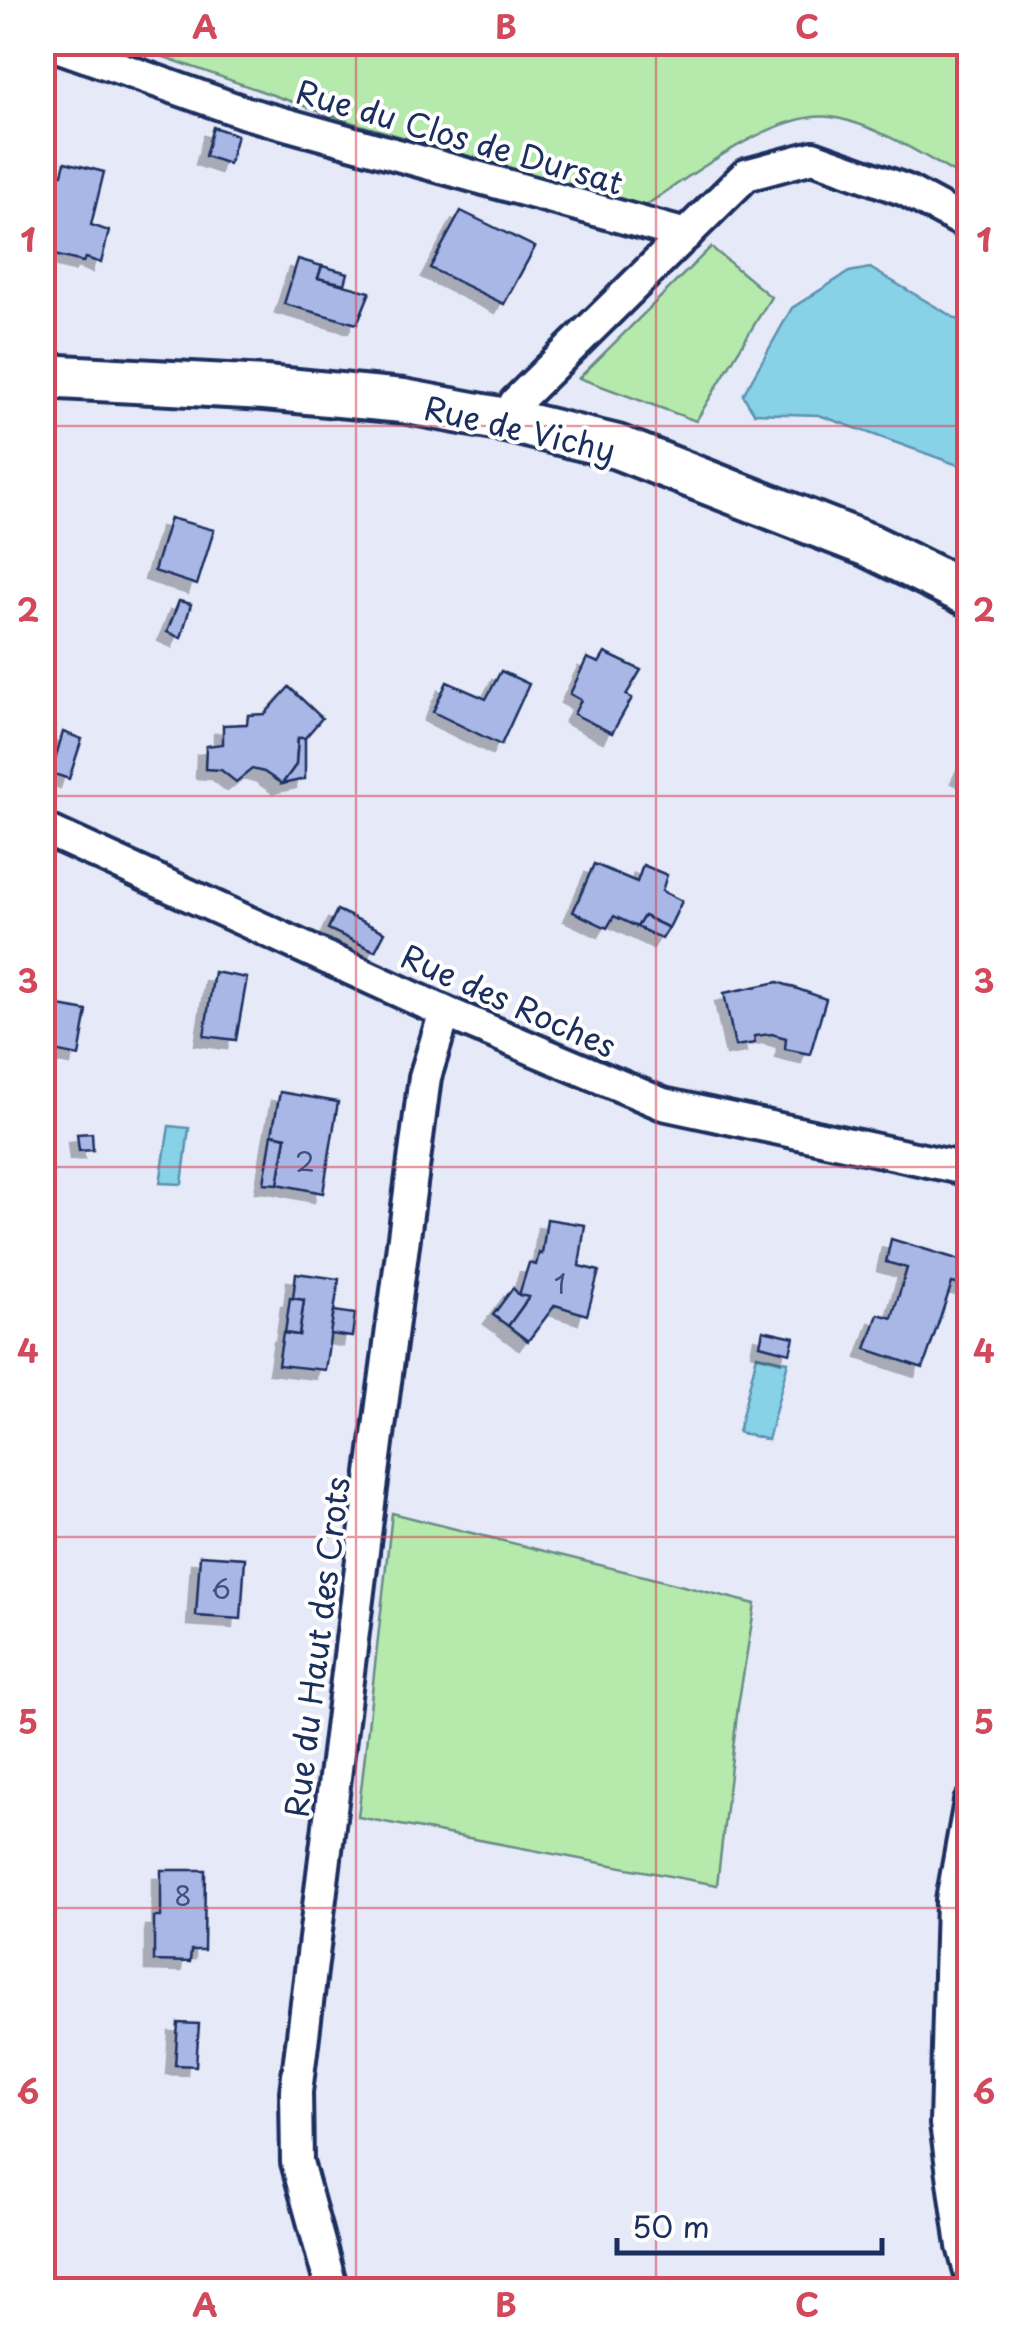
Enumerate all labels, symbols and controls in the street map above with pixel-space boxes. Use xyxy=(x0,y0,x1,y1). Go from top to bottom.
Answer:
text: A xyxy=(192,2,218,50)
text: B xyxy=(495,2,517,50)
text: C xyxy=(795,2,819,50)
street label: Rue du Clos de Dursat xyxy=(291,66,629,206)
text: 1 xyxy=(20,215,36,263)
text: 1 xyxy=(976,215,992,263)
street label: Rue de Vichy xyxy=(420,383,620,473)
text: 2 xyxy=(17,585,39,633)
text: 2 xyxy=(973,585,995,633)
street label: Rue des Roches xyxy=(394,931,624,1069)
text: 3 xyxy=(18,956,38,1004)
text: 3 xyxy=(974,956,994,1004)
house number: 2 xyxy=(295,1139,315,1182)
house number: 1 xyxy=(554,1261,566,1304)
text: 4 xyxy=(17,1326,39,1374)
text: 4 xyxy=(973,1326,995,1374)
street label: Rue du Haut des Crots xyxy=(271,1474,361,1820)
house number: 6 xyxy=(211,1566,231,1609)
text: 5 xyxy=(18,1697,38,1745)
text: 5 xyxy=(974,1697,994,1745)
house number: 8 xyxy=(174,1873,192,1916)
text: 6 xyxy=(17,2067,39,2115)
text: 6 xyxy=(973,2067,995,2115)
scale bar xyxy=(617,2193,882,2255)
text: 50 m xyxy=(632,2203,710,2248)
text: A xyxy=(192,2280,218,2328)
text: B xyxy=(495,2280,517,2328)
text: C xyxy=(795,2280,819,2328)

